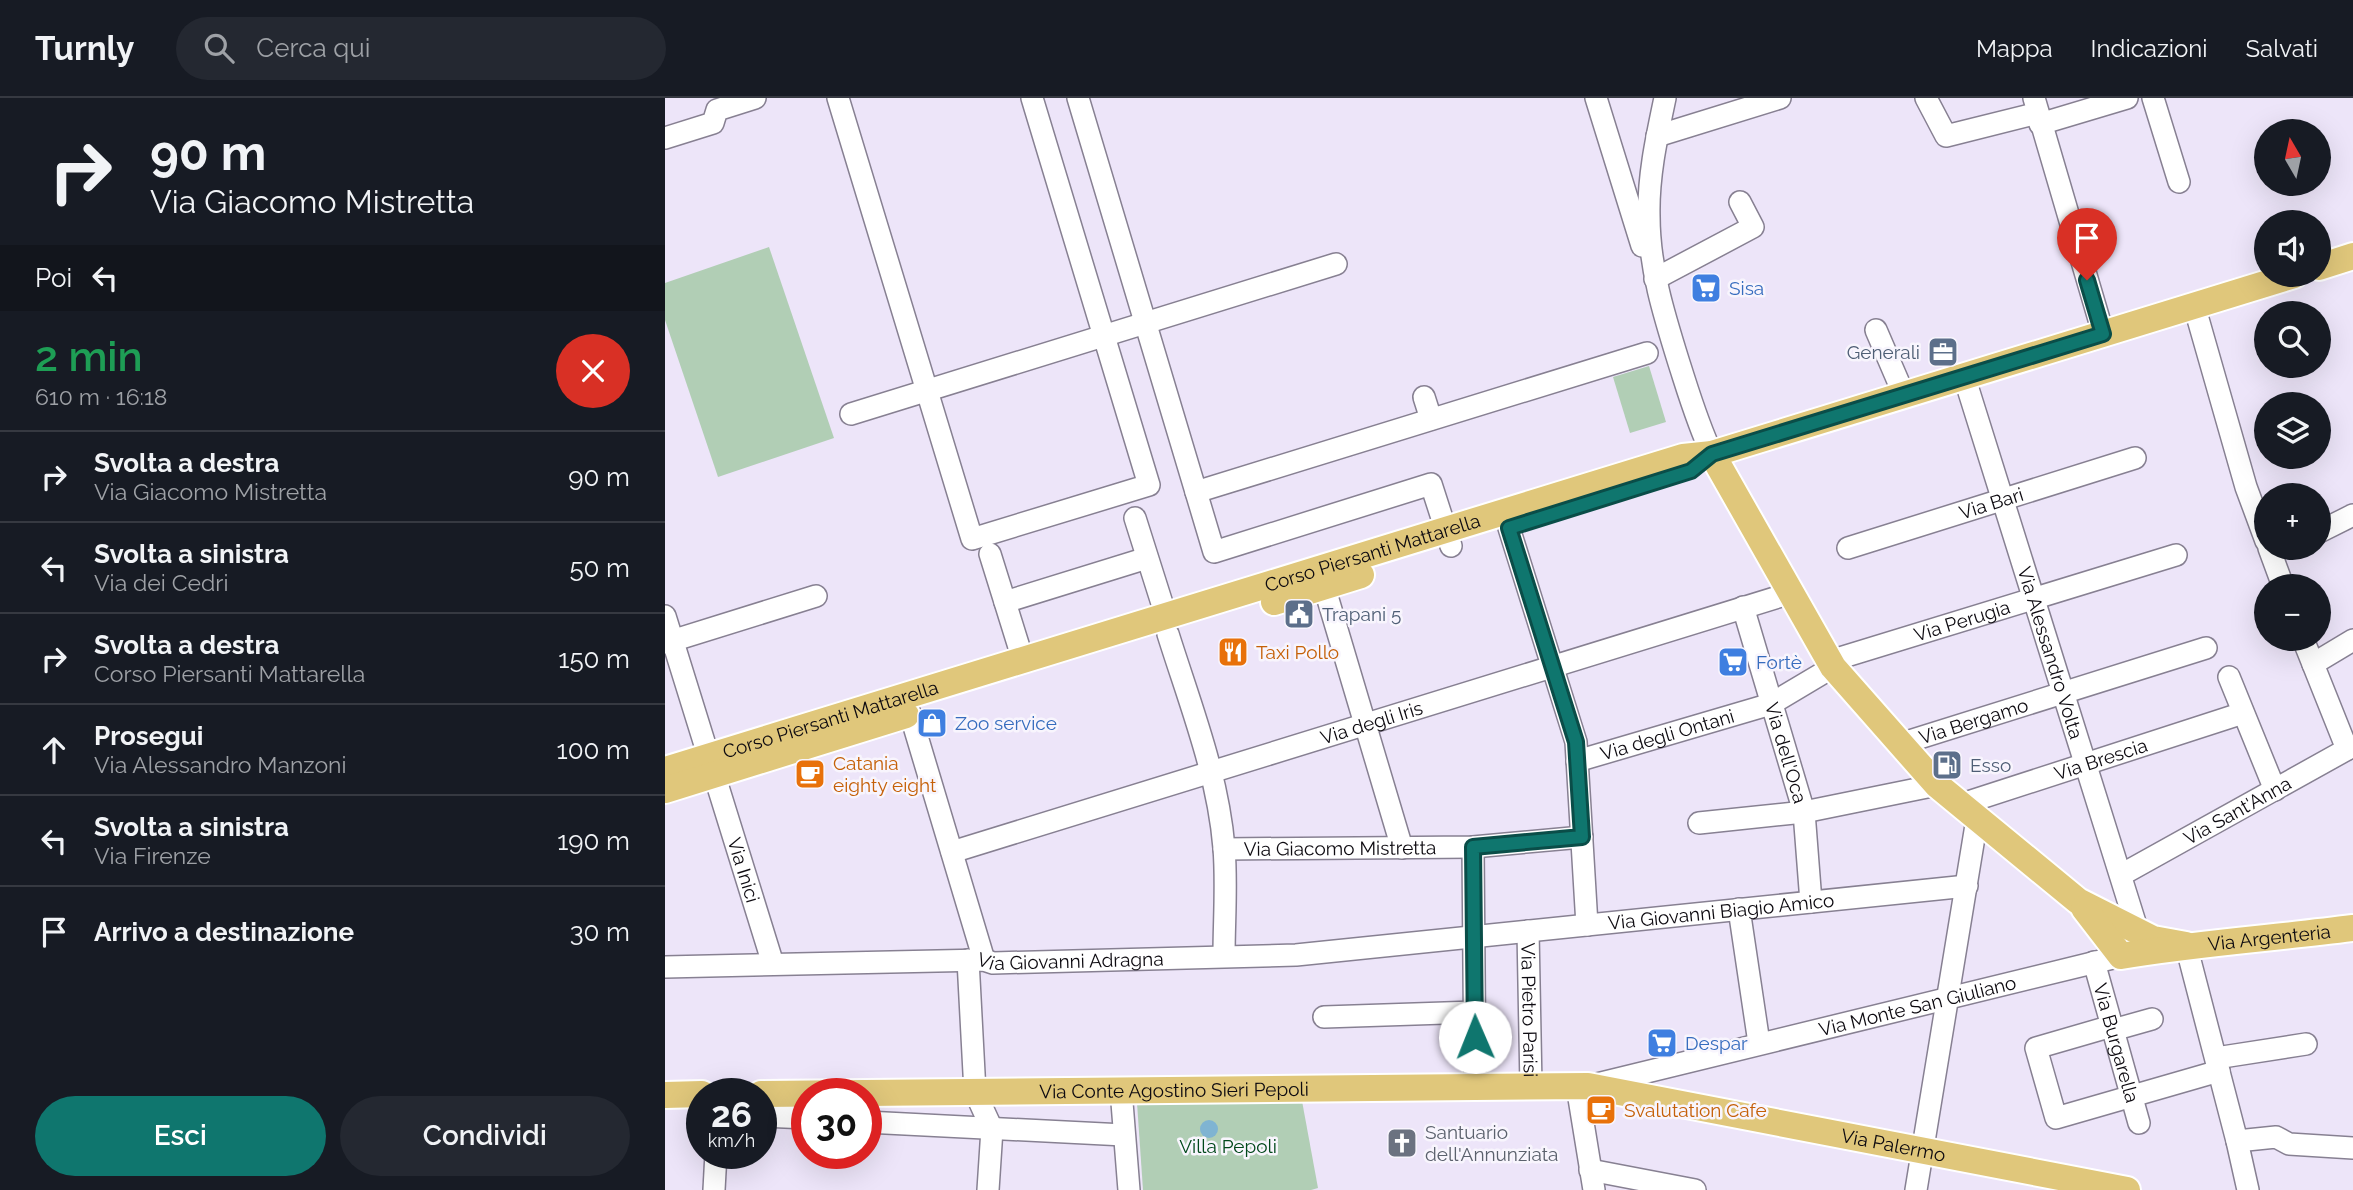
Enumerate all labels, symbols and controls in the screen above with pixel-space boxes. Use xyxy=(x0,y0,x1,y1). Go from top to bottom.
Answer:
search box xyxy=(176,17,666,80)
text: Turnly xyxy=(35,29,134,68)
icon: search xyxy=(200,29,238,67)
text: Cerca qui xyxy=(256,33,370,63)
text: Mappa xyxy=(1976,34,2053,63)
text: Indicazioni xyxy=(2091,34,2208,63)
text: Salvati xyxy=(2246,34,2318,63)
north arrow xyxy=(2254,119,2331,196)
map controls xyxy=(2254,119,2331,651)
text: 90 m xyxy=(150,124,266,181)
icon: right xyxy=(35,126,126,217)
text: Via Giacomo Mistretta xyxy=(150,183,474,220)
pin xyxy=(2057,208,2117,280)
button: sound xyxy=(2254,210,2331,287)
icon: arrive xyxy=(2068,219,2106,257)
icon: left xyxy=(86,259,124,297)
text: Poi xyxy=(35,263,72,293)
supermarket icon: Sisa xyxy=(1689,271,1723,305)
place label: Sisa xyxy=(1729,277,1764,299)
button: search xyxy=(2254,301,2331,378)
text: 2 min xyxy=(35,332,143,381)
button: close xyxy=(556,334,630,408)
office icon: Generali xyxy=(1926,335,1960,369)
place label: Generali xyxy=(1847,341,1920,363)
text: 610 m · 16:18 xyxy=(35,383,167,410)
button: layers xyxy=(2254,392,2331,469)
text: Svolta a destra xyxy=(94,448,280,478)
icon: right xyxy=(35,458,73,496)
text: 90 m xyxy=(568,462,630,492)
text: Via Giacomo Mistretta xyxy=(94,478,327,505)
street label: Via Bari xyxy=(1956,483,2026,524)
button: + xyxy=(2254,483,2331,560)
street label: Corso Piersanti Mattarella xyxy=(1262,509,1483,596)
text: Svolta a sinistra xyxy=(94,539,289,569)
icon: left xyxy=(35,549,73,587)
text: 50 m xyxy=(569,553,630,583)
street label: Via Alessandro Volta xyxy=(2013,564,2088,742)
text: Via dei Cedri xyxy=(94,569,228,596)
button: − xyxy=(2254,574,2331,651)
street label: Via Perugia xyxy=(1911,596,2013,646)
public building icon: Trapani 5 xyxy=(1282,597,1316,631)
place label: Trapani 5 xyxy=(1322,603,1401,625)
text: Svolta a destra xyxy=(94,630,280,660)
restaurant icon: Taxi Pollo xyxy=(1216,635,1250,669)
icon: right xyxy=(35,640,73,678)
place label: Taxi Pollo xyxy=(1256,641,1339,663)
text: 150 m xyxy=(558,644,630,674)
supermarket icon: Fortè xyxy=(1716,645,1750,679)
place label: Fortè xyxy=(1756,651,1802,673)
text: Corso Piersanti Mattarella xyxy=(94,660,365,687)
street label: Corso Piersanti Mattarella xyxy=(720,676,941,763)
street label: Via Bergamo xyxy=(1916,693,2031,748)
street label: Via degli Iris xyxy=(1318,696,1425,749)
street label: Via dell'Oca xyxy=(1761,700,1812,806)
street label: Via degli Ontani xyxy=(1598,704,1737,765)
shop icon: Zoo service xyxy=(915,706,949,740)
place label: Zoo service xyxy=(955,712,1057,734)
text: Prosegui xyxy=(94,721,203,751)
icon: ahead xyxy=(35,731,73,769)
street label: Via Brescia xyxy=(2051,734,2150,784)
text: 100 m xyxy=(557,735,630,765)
fuel station icon: Esso xyxy=(1930,748,1964,782)
text: Via Alessandro Manzoni xyxy=(94,751,347,778)
place label: Catania eighty eight xyxy=(833,752,937,796)
place label: Esso xyxy=(1970,754,2011,776)
cafe icon: Catania eighty eight xyxy=(793,757,827,791)
street label: Via Sant'Anna xyxy=(2180,772,2295,849)
text: Svolta a sinistra xyxy=(94,812,289,842)
icon: left xyxy=(35,822,73,860)
text: 190 m xyxy=(557,826,630,856)
street label: Via Inici xyxy=(723,835,764,905)
street label: Via Giacomo Mistretta xyxy=(1244,836,1436,860)
text: Via Firenze xyxy=(94,842,211,869)
street label: Via Giovanni Biagio Amico xyxy=(1607,889,1835,934)
icon: arrive xyxy=(35,913,73,951)
text: Arrivo a destinazione xyxy=(94,917,354,947)
text: 30 m xyxy=(570,917,630,947)
street label: Via Argenteria xyxy=(2207,920,2332,955)
street label: Via Pietro Parisi xyxy=(1517,943,1542,1077)
street label: Via Giovanni Adragna xyxy=(975,947,1164,974)
street label: Via Monte San Giuliano xyxy=(1816,971,2018,1040)
street label: Via Burgarella xyxy=(2089,981,2144,1105)
position arrow xyxy=(1438,1000,1512,1074)
supermarket icon: Despar xyxy=(1645,1026,1679,1060)
place label: Despar xyxy=(1685,1032,1748,1054)
speed limit sign: 30 xyxy=(791,1078,882,1169)
street label: Via Conte Agostino Sieri Pepoli xyxy=(1039,1078,1309,1102)
cafe icon: Svalutation Cafe xyxy=(1584,1093,1618,1127)
text: 26 xyxy=(711,1094,752,1135)
button: Esci xyxy=(35,1096,326,1176)
button: Condividi xyxy=(340,1096,630,1176)
place label: Svalutation Cafe xyxy=(1624,1099,1767,1121)
place label: Santuario dell'Annunziata xyxy=(1425,1121,1558,1165)
street label: Via Palermo xyxy=(1839,1124,1948,1166)
church icon: Santuario dell'Annunziata xyxy=(1385,1126,1419,1160)
text: km/h xyxy=(708,1130,755,1151)
park label: Villa Pepoli xyxy=(1179,1135,1277,1157)

